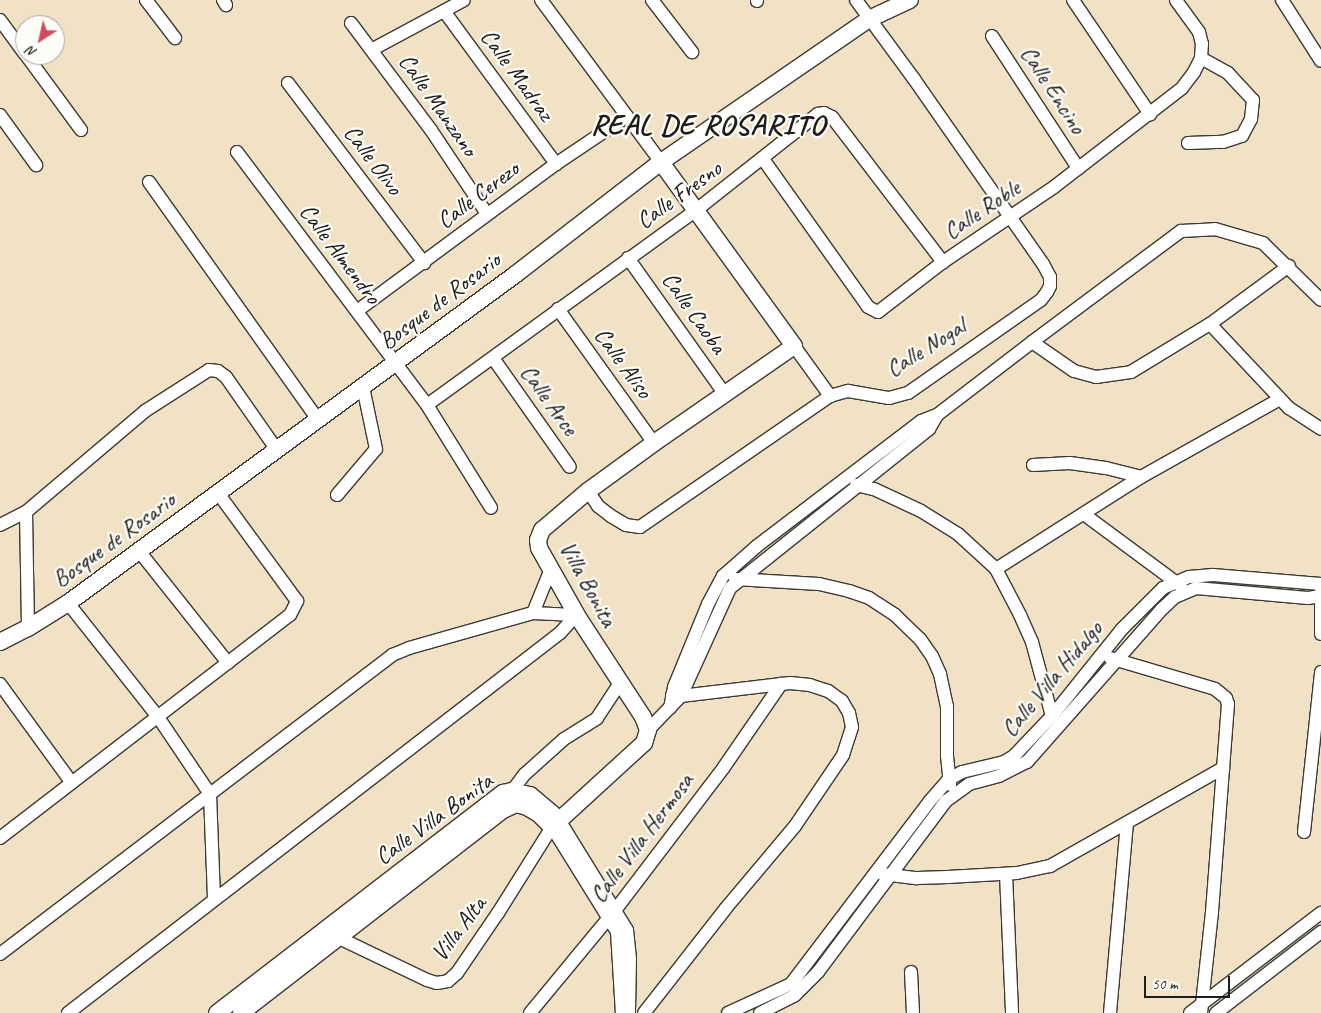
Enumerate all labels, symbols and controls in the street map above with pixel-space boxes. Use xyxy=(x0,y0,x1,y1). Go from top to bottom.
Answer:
north arrow xyxy=(15,15,65,65)
street label: Calle Madraz xyxy=(474,23,560,127)
street label: Calle Encino xyxy=(1014,41,1092,139)
text: N xyxy=(23,42,40,61)
street label: Calle Manzano xyxy=(392,48,484,162)
district label: REAL DE ROSARITO xyxy=(590,108,826,142)
street label: Calle Olivo xyxy=(337,119,409,201)
street label: Calle Cerezo xyxy=(431,155,525,235)
street label: Calle Fresno xyxy=(631,155,727,235)
street label: Calle Roble xyxy=(938,174,1026,246)
street label: Calle Almendro xyxy=(293,198,387,310)
street label: Bosque de Rosario xyxy=(374,246,506,356)
street label: Calle Caoba xyxy=(655,266,733,360)
street label: Calle Nogal xyxy=(881,312,971,384)
street label: Calle Aliso xyxy=(588,322,658,404)
street label: Calle Arce xyxy=(514,359,584,441)
street label: Bosque de Rosario xyxy=(47,486,181,594)
street label: Villa Bonita xyxy=(553,536,623,632)
street label: Calle Villa Hidalgo xyxy=(995,615,1109,743)
street label: Calle Villa Bonita xyxy=(370,767,498,871)
street label: Calle Villa Hermosa xyxy=(584,768,700,908)
street label: Villa Alta xyxy=(425,891,493,967)
scale bar xyxy=(1146,966,1232,998)
text: 50 m xyxy=(1152,975,1178,994)

